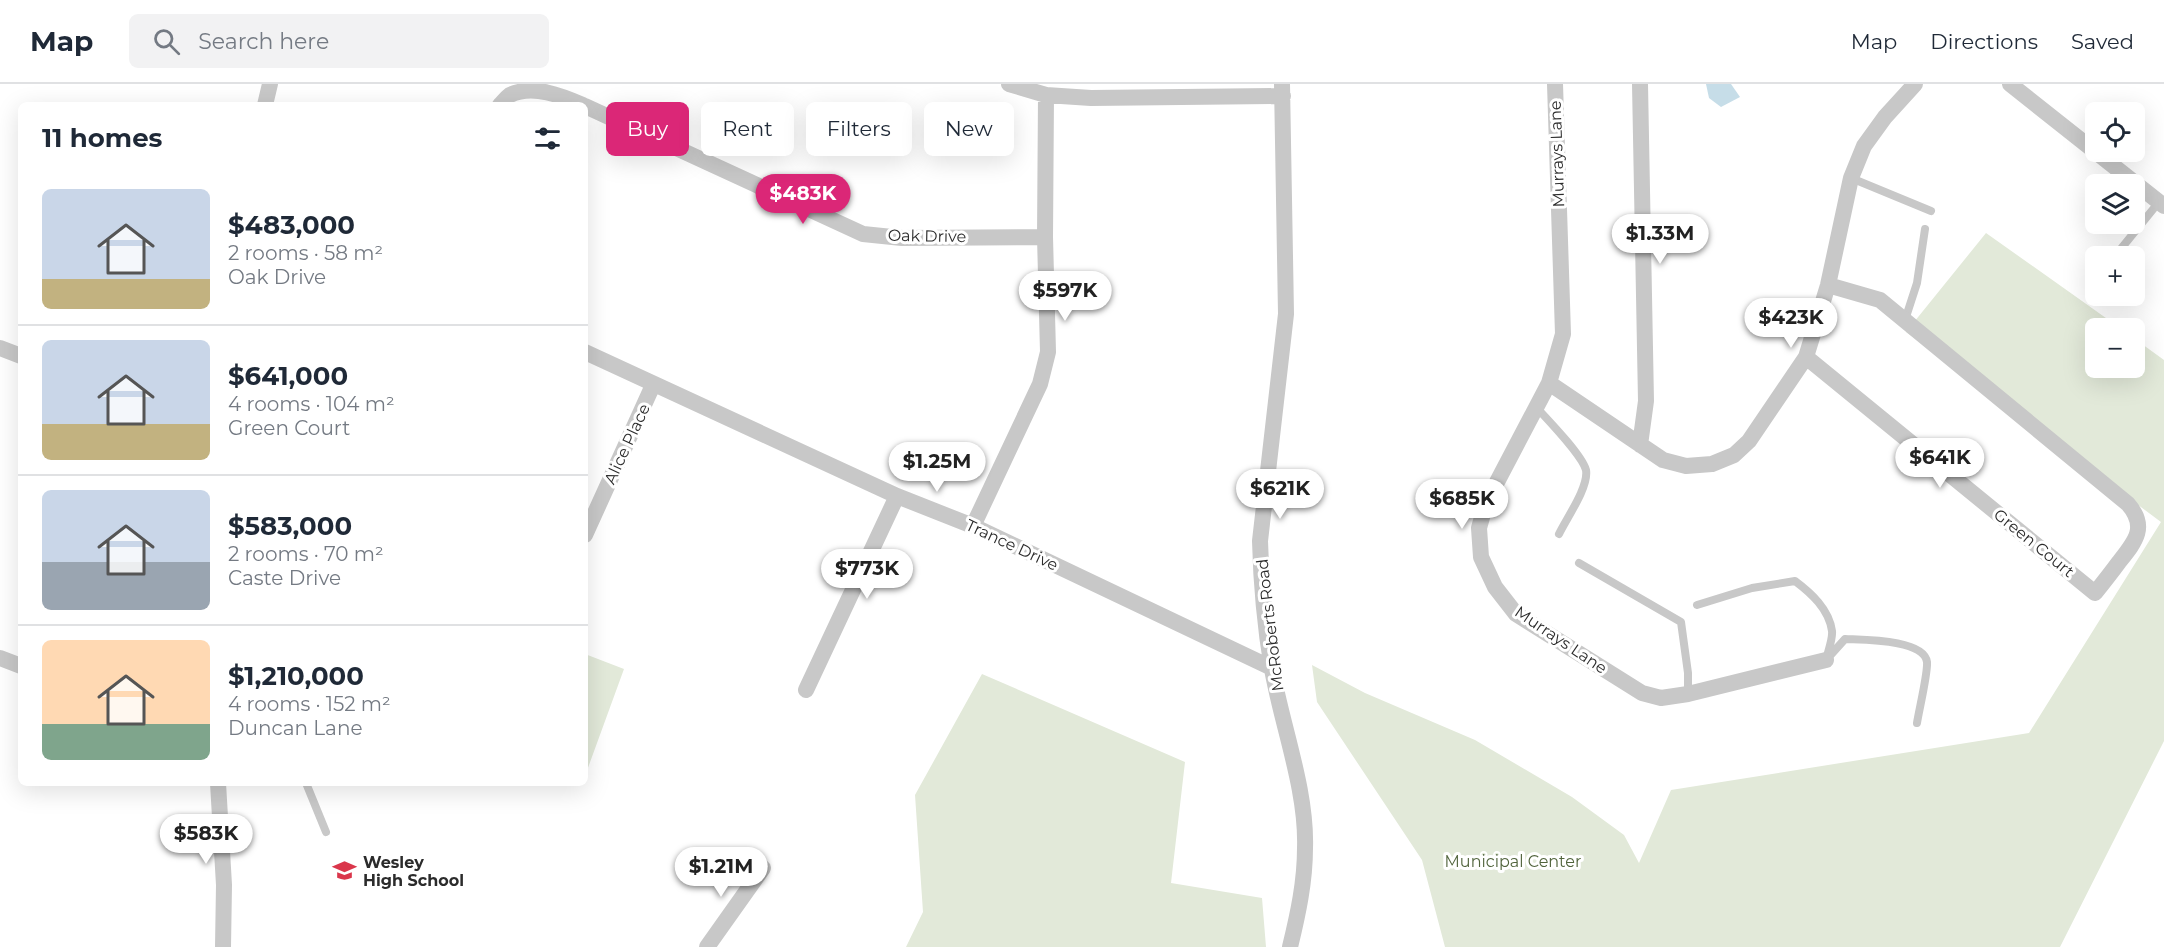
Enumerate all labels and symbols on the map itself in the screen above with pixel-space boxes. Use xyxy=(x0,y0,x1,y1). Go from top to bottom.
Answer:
street label: Murrays Lane xyxy=(1546,100,1568,208)
pin: $483K xyxy=(761,174,845,225)
pin: $1.33M xyxy=(1611,214,1709,265)
street label: Oak Drive xyxy=(888,226,966,246)
pin: $597K xyxy=(1023,271,1107,322)
pin: $423K xyxy=(1749,298,1833,349)
street label: Alice Place xyxy=(600,401,654,487)
pin: $641K xyxy=(1898,438,1982,489)
pin: $1.25M xyxy=(888,442,986,493)
pin: $621K xyxy=(1238,469,1322,520)
pin: $685K xyxy=(1420,479,1504,530)
street label: Green Court xyxy=(1990,505,2078,581)
street label: Trance Drive xyxy=(963,515,1061,575)
pin: $773K xyxy=(825,549,909,600)
street label: McRoberts Road xyxy=(1252,558,1288,692)
street label: Murrays Lane xyxy=(1511,602,1611,678)
pin: $583K xyxy=(164,814,248,865)
pin: $1.21M xyxy=(672,847,770,898)
park label: Municipal Center xyxy=(1445,852,1581,871)
place label: Wesley High School xyxy=(363,853,464,890)
school or university icon: Wesley High School xyxy=(332,858,358,884)

